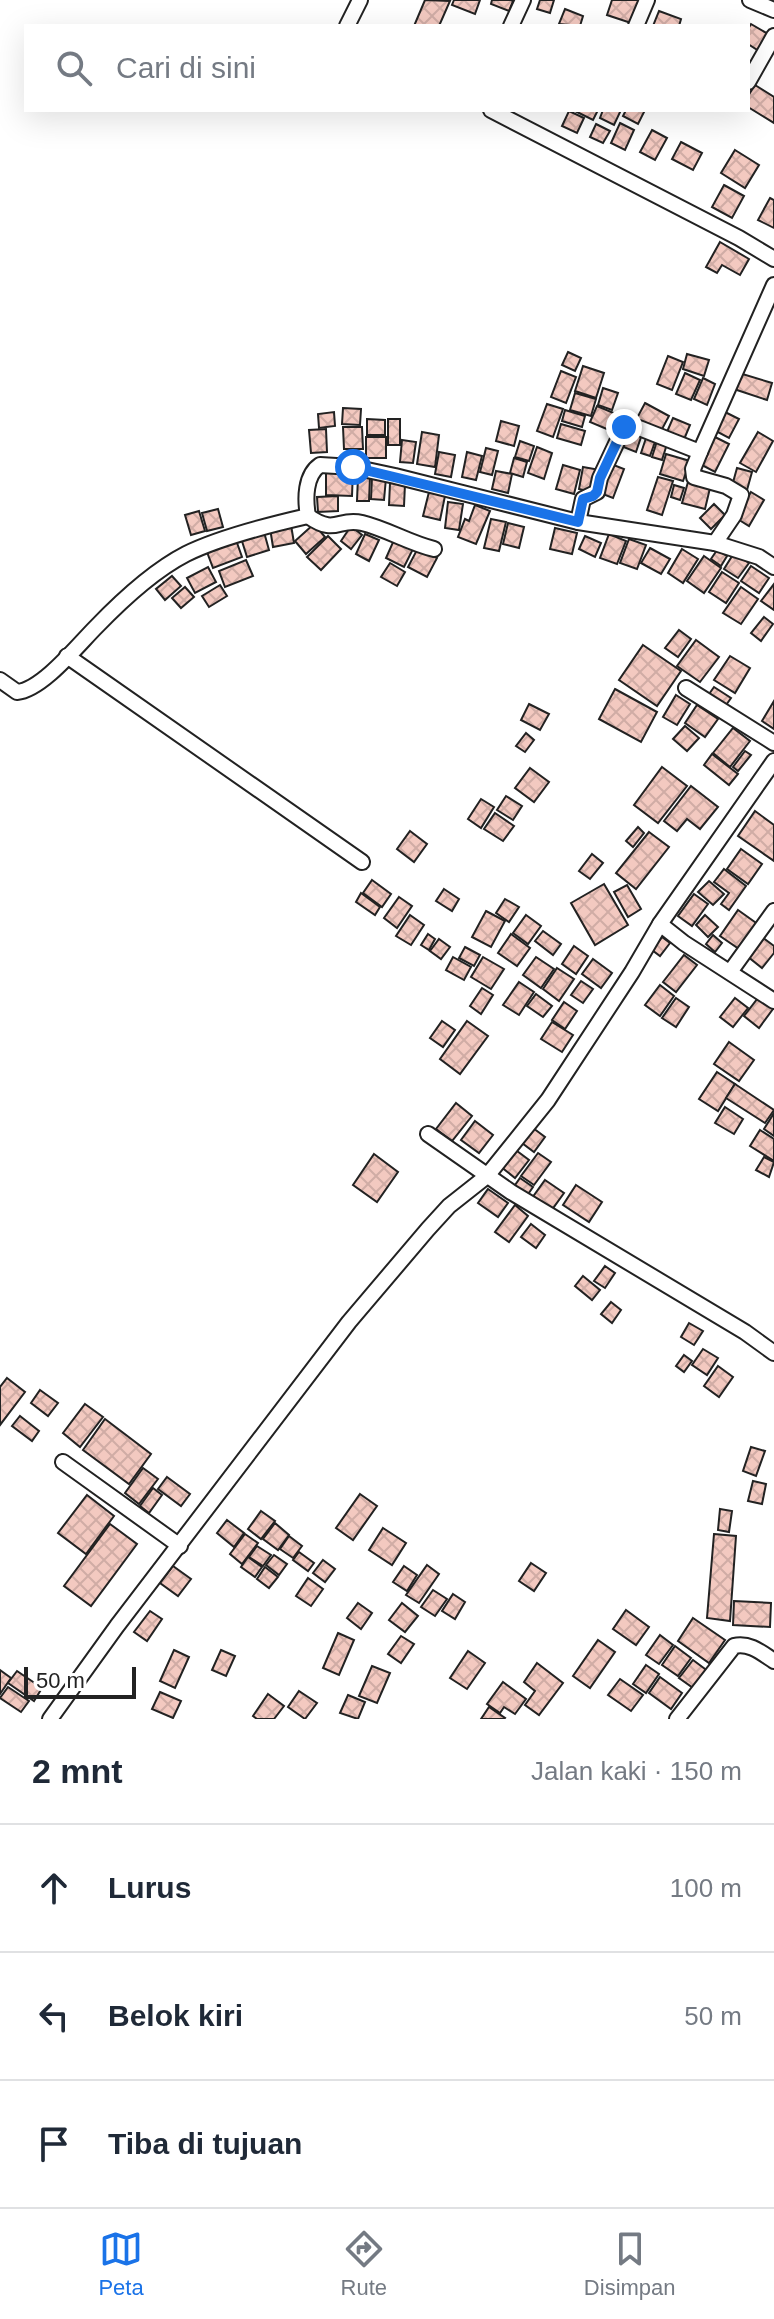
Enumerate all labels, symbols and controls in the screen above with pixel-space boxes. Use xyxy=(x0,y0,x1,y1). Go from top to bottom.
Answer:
search box xyxy=(24,24,750,112)
icon: search xyxy=(52,46,96,90)
text: Cari di sini xyxy=(116,51,256,84)
route end xyxy=(606,409,642,445)
route start xyxy=(335,449,371,485)
scale bar xyxy=(24,1663,136,1699)
text: 50 m xyxy=(36,1668,85,1693)
text: 2 mnt xyxy=(32,1752,123,1790)
text: Jalan kaki · 150 m xyxy=(531,1756,742,1786)
icon: ahead xyxy=(32,1866,76,1910)
text: Lurus xyxy=(108,1871,191,1904)
text: 100 m xyxy=(670,1873,742,1903)
icon: left xyxy=(32,1994,76,2038)
text: Belok kiri xyxy=(108,1999,243,2032)
text: 50 m xyxy=(684,2001,742,2031)
icon: arrive xyxy=(32,2122,76,2166)
text: Tiba di tujuan xyxy=(108,2127,302,2160)
tab: Peta xyxy=(98,2227,144,2301)
tab: Rute xyxy=(341,2227,387,2301)
tab: Disimpan xyxy=(584,2227,676,2301)

